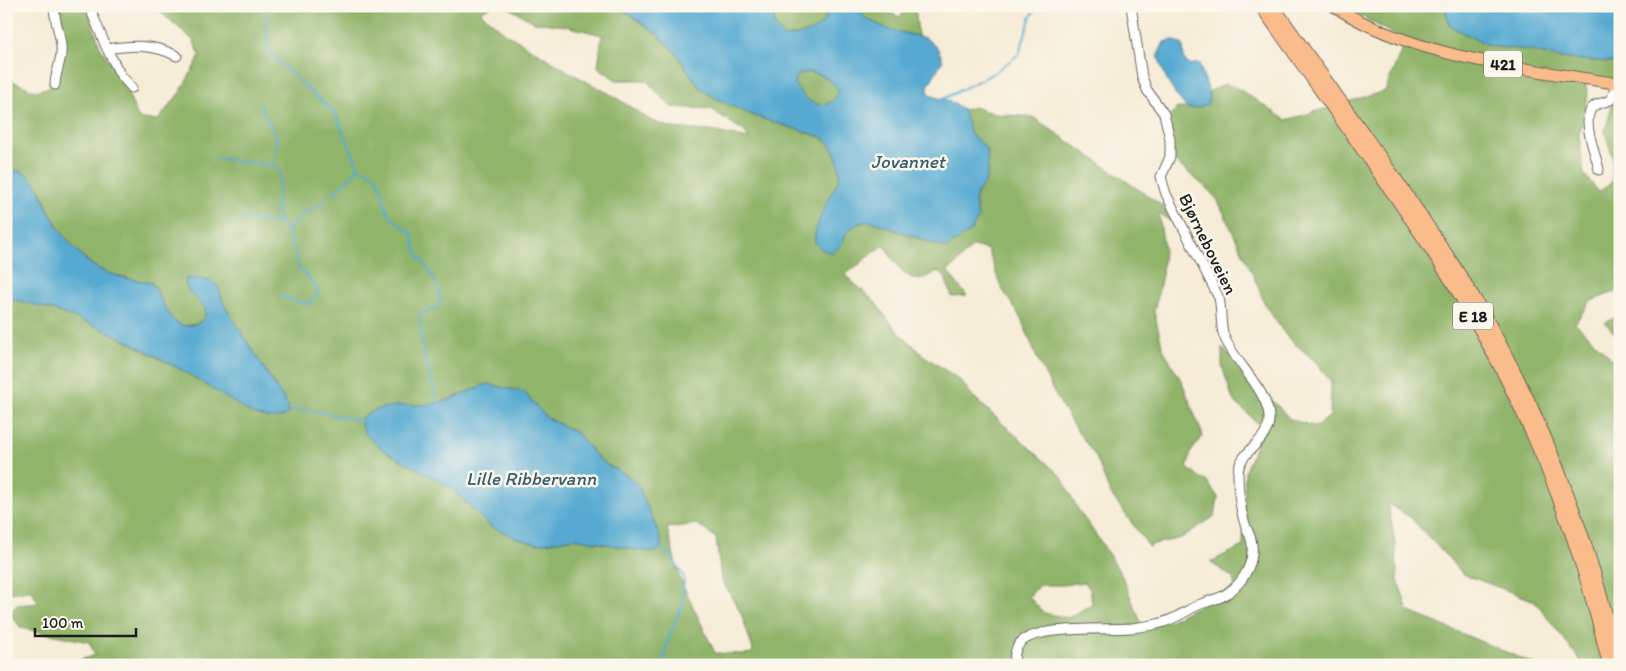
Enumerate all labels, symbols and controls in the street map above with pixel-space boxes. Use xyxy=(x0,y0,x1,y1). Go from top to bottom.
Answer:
road number: 421 xyxy=(1484,51,1522,78)
water label: Jovannet xyxy=(871,150,947,173)
street label: Bjørneboveien xyxy=(1174,190,1242,298)
road number: E 18 xyxy=(1453,302,1493,330)
water label: Lille Ribbervann xyxy=(466,467,597,490)
scale bar xyxy=(35,606,136,638)
text: 100 m xyxy=(42,614,84,632)

